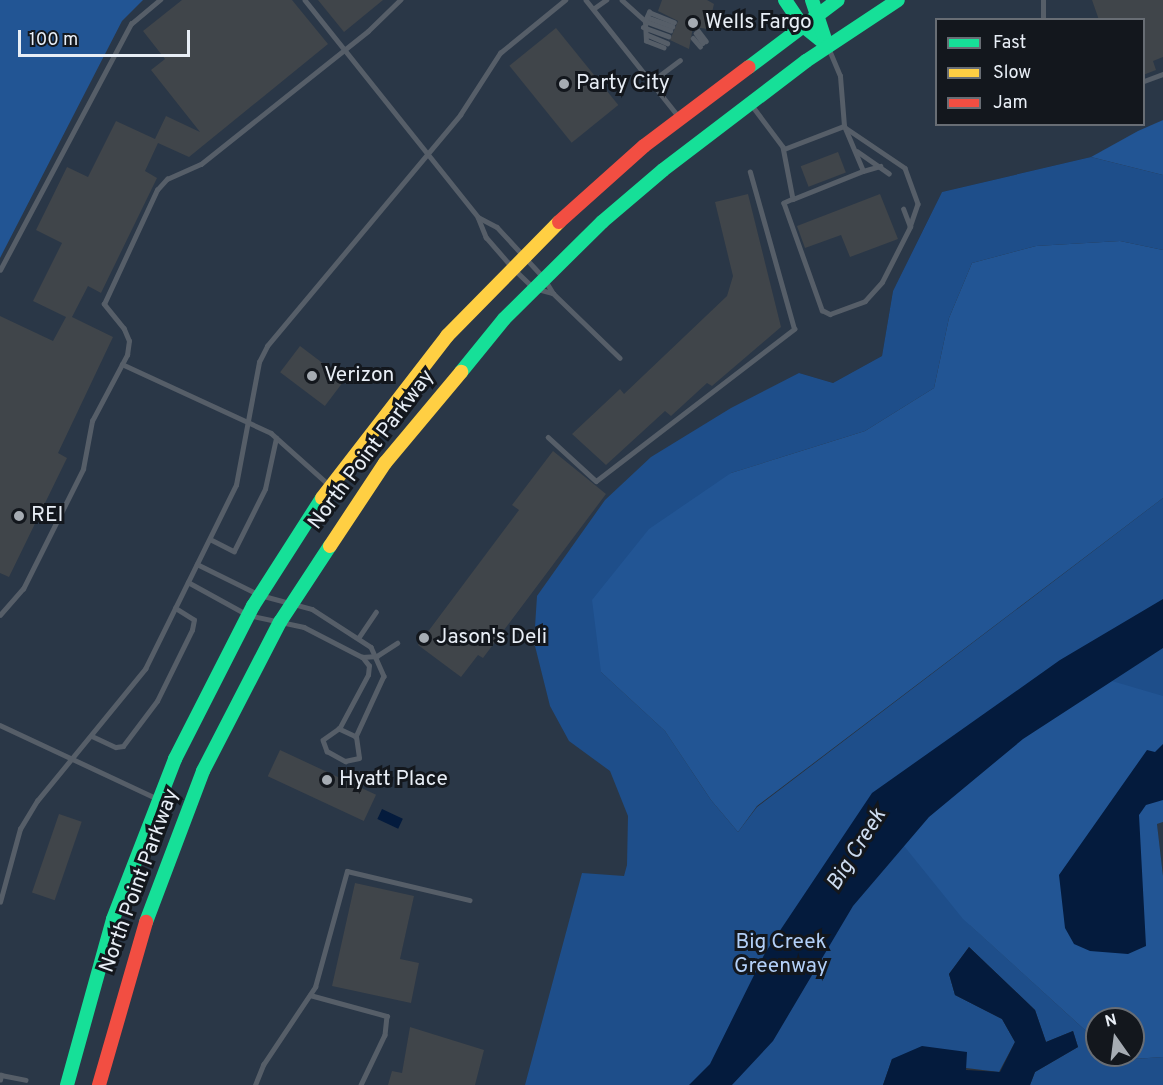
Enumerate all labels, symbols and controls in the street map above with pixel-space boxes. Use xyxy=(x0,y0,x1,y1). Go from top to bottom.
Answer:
place label: Wells Fargo xyxy=(705,10,812,36)
marker: Wells Fargo xyxy=(686,16,700,30)
scale bar xyxy=(21,18,194,56)
legend xyxy=(935,18,1145,126)
text: 100 m xyxy=(29,29,78,52)
text: Fast xyxy=(993,32,1026,55)
text: Slow xyxy=(993,62,1031,85)
place label: Party City xyxy=(576,71,670,97)
marker: Party City xyxy=(557,77,571,91)
text: Jam xyxy=(993,92,1028,115)
place label: Verizon xyxy=(324,363,394,389)
street label: North Point Parkway xyxy=(304,365,440,535)
marker: Verizon xyxy=(305,369,319,383)
place label: REI xyxy=(31,503,63,529)
marker: REI xyxy=(12,509,26,523)
place label: Jason's Deli xyxy=(436,625,547,651)
marker: Jason's Deli xyxy=(417,631,431,645)
place label: Hyatt Place xyxy=(339,767,448,793)
marker: Hyatt Place xyxy=(320,773,334,787)
street label: North Point Parkway xyxy=(95,786,185,976)
water label: Big Creek xyxy=(822,804,892,896)
park label: Big Creek Greenway xyxy=(734,930,828,980)
north arrow xyxy=(1085,1007,1145,1067)
text: N xyxy=(1103,1010,1119,1033)

